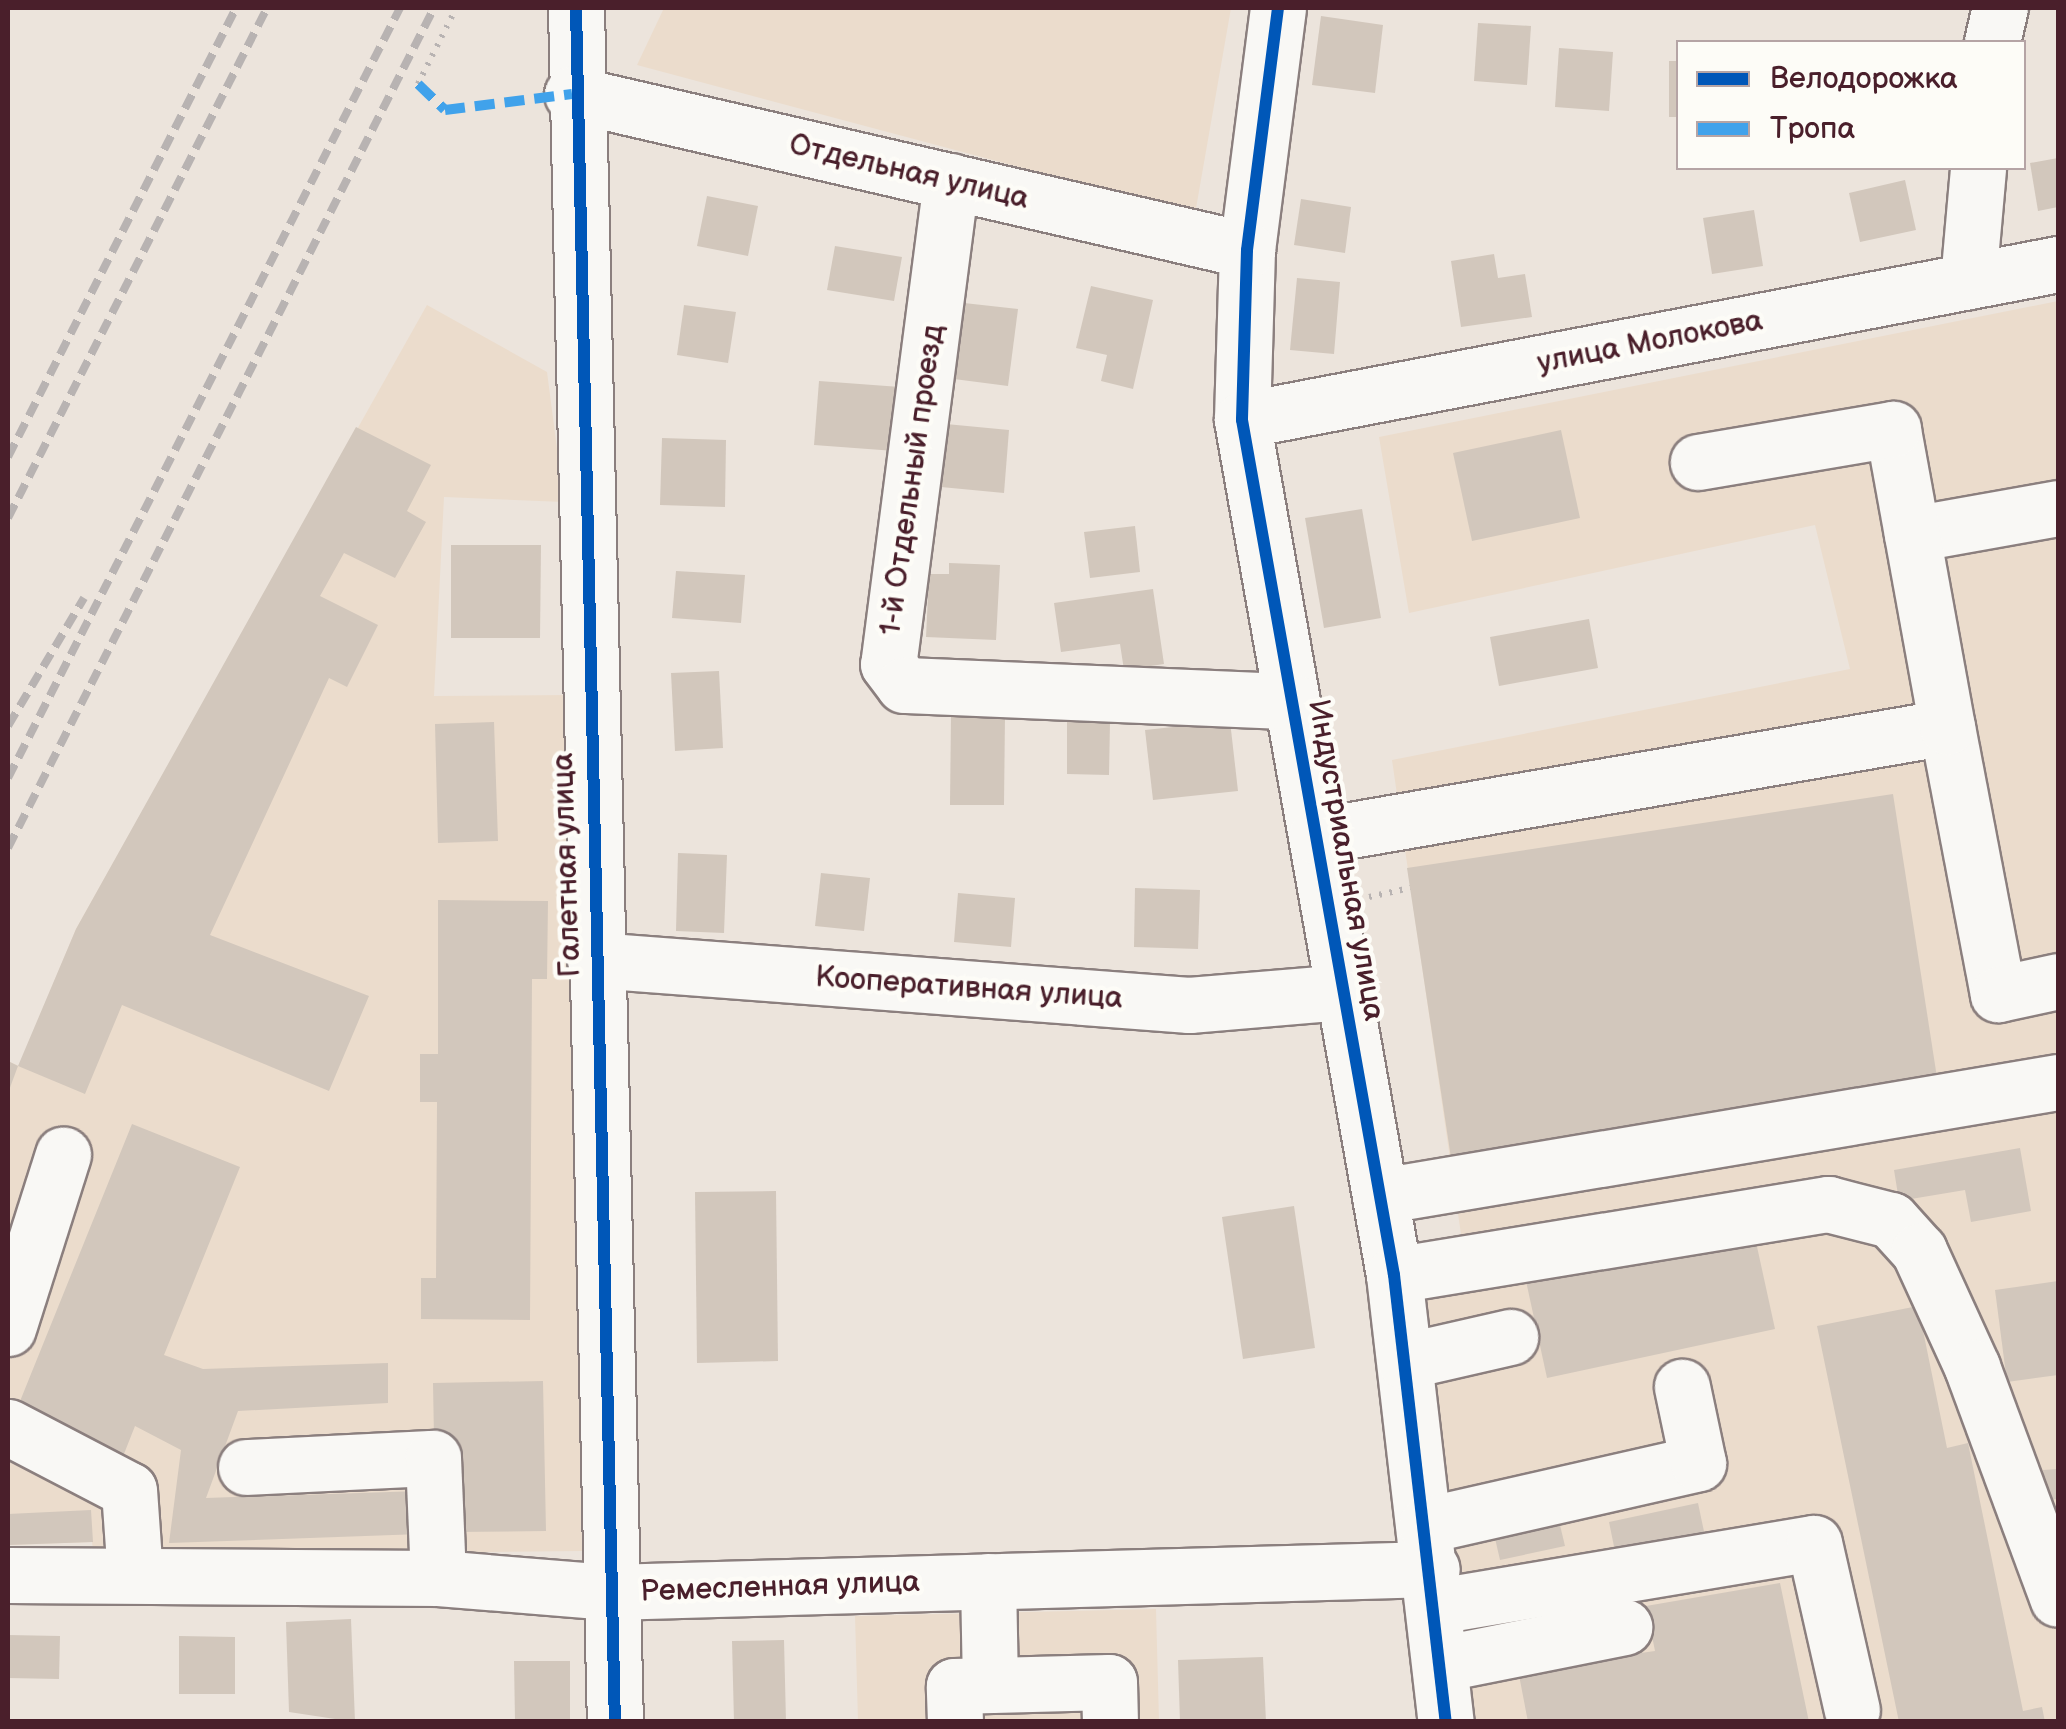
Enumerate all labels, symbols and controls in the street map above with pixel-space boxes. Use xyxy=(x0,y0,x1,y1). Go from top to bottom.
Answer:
legend xyxy=(1676,40,2026,170)
text: Велодорожка xyxy=(1770,61,1958,97)
text: Тропа xyxy=(1770,111,1855,147)
street label: Отдельная улица xyxy=(786,127,1032,217)
street label: улица Молокова xyxy=(1534,303,1766,381)
street label: 1-й Отдельный проезд xyxy=(872,322,952,638)
street label: Индустриальная улица xyxy=(1300,697,1392,1023)
street label: Галетная улица xyxy=(545,752,589,978)
street label: Кооперативная улица xyxy=(814,959,1124,1017)
street label: Ремесленная улица xyxy=(639,1564,921,1610)

